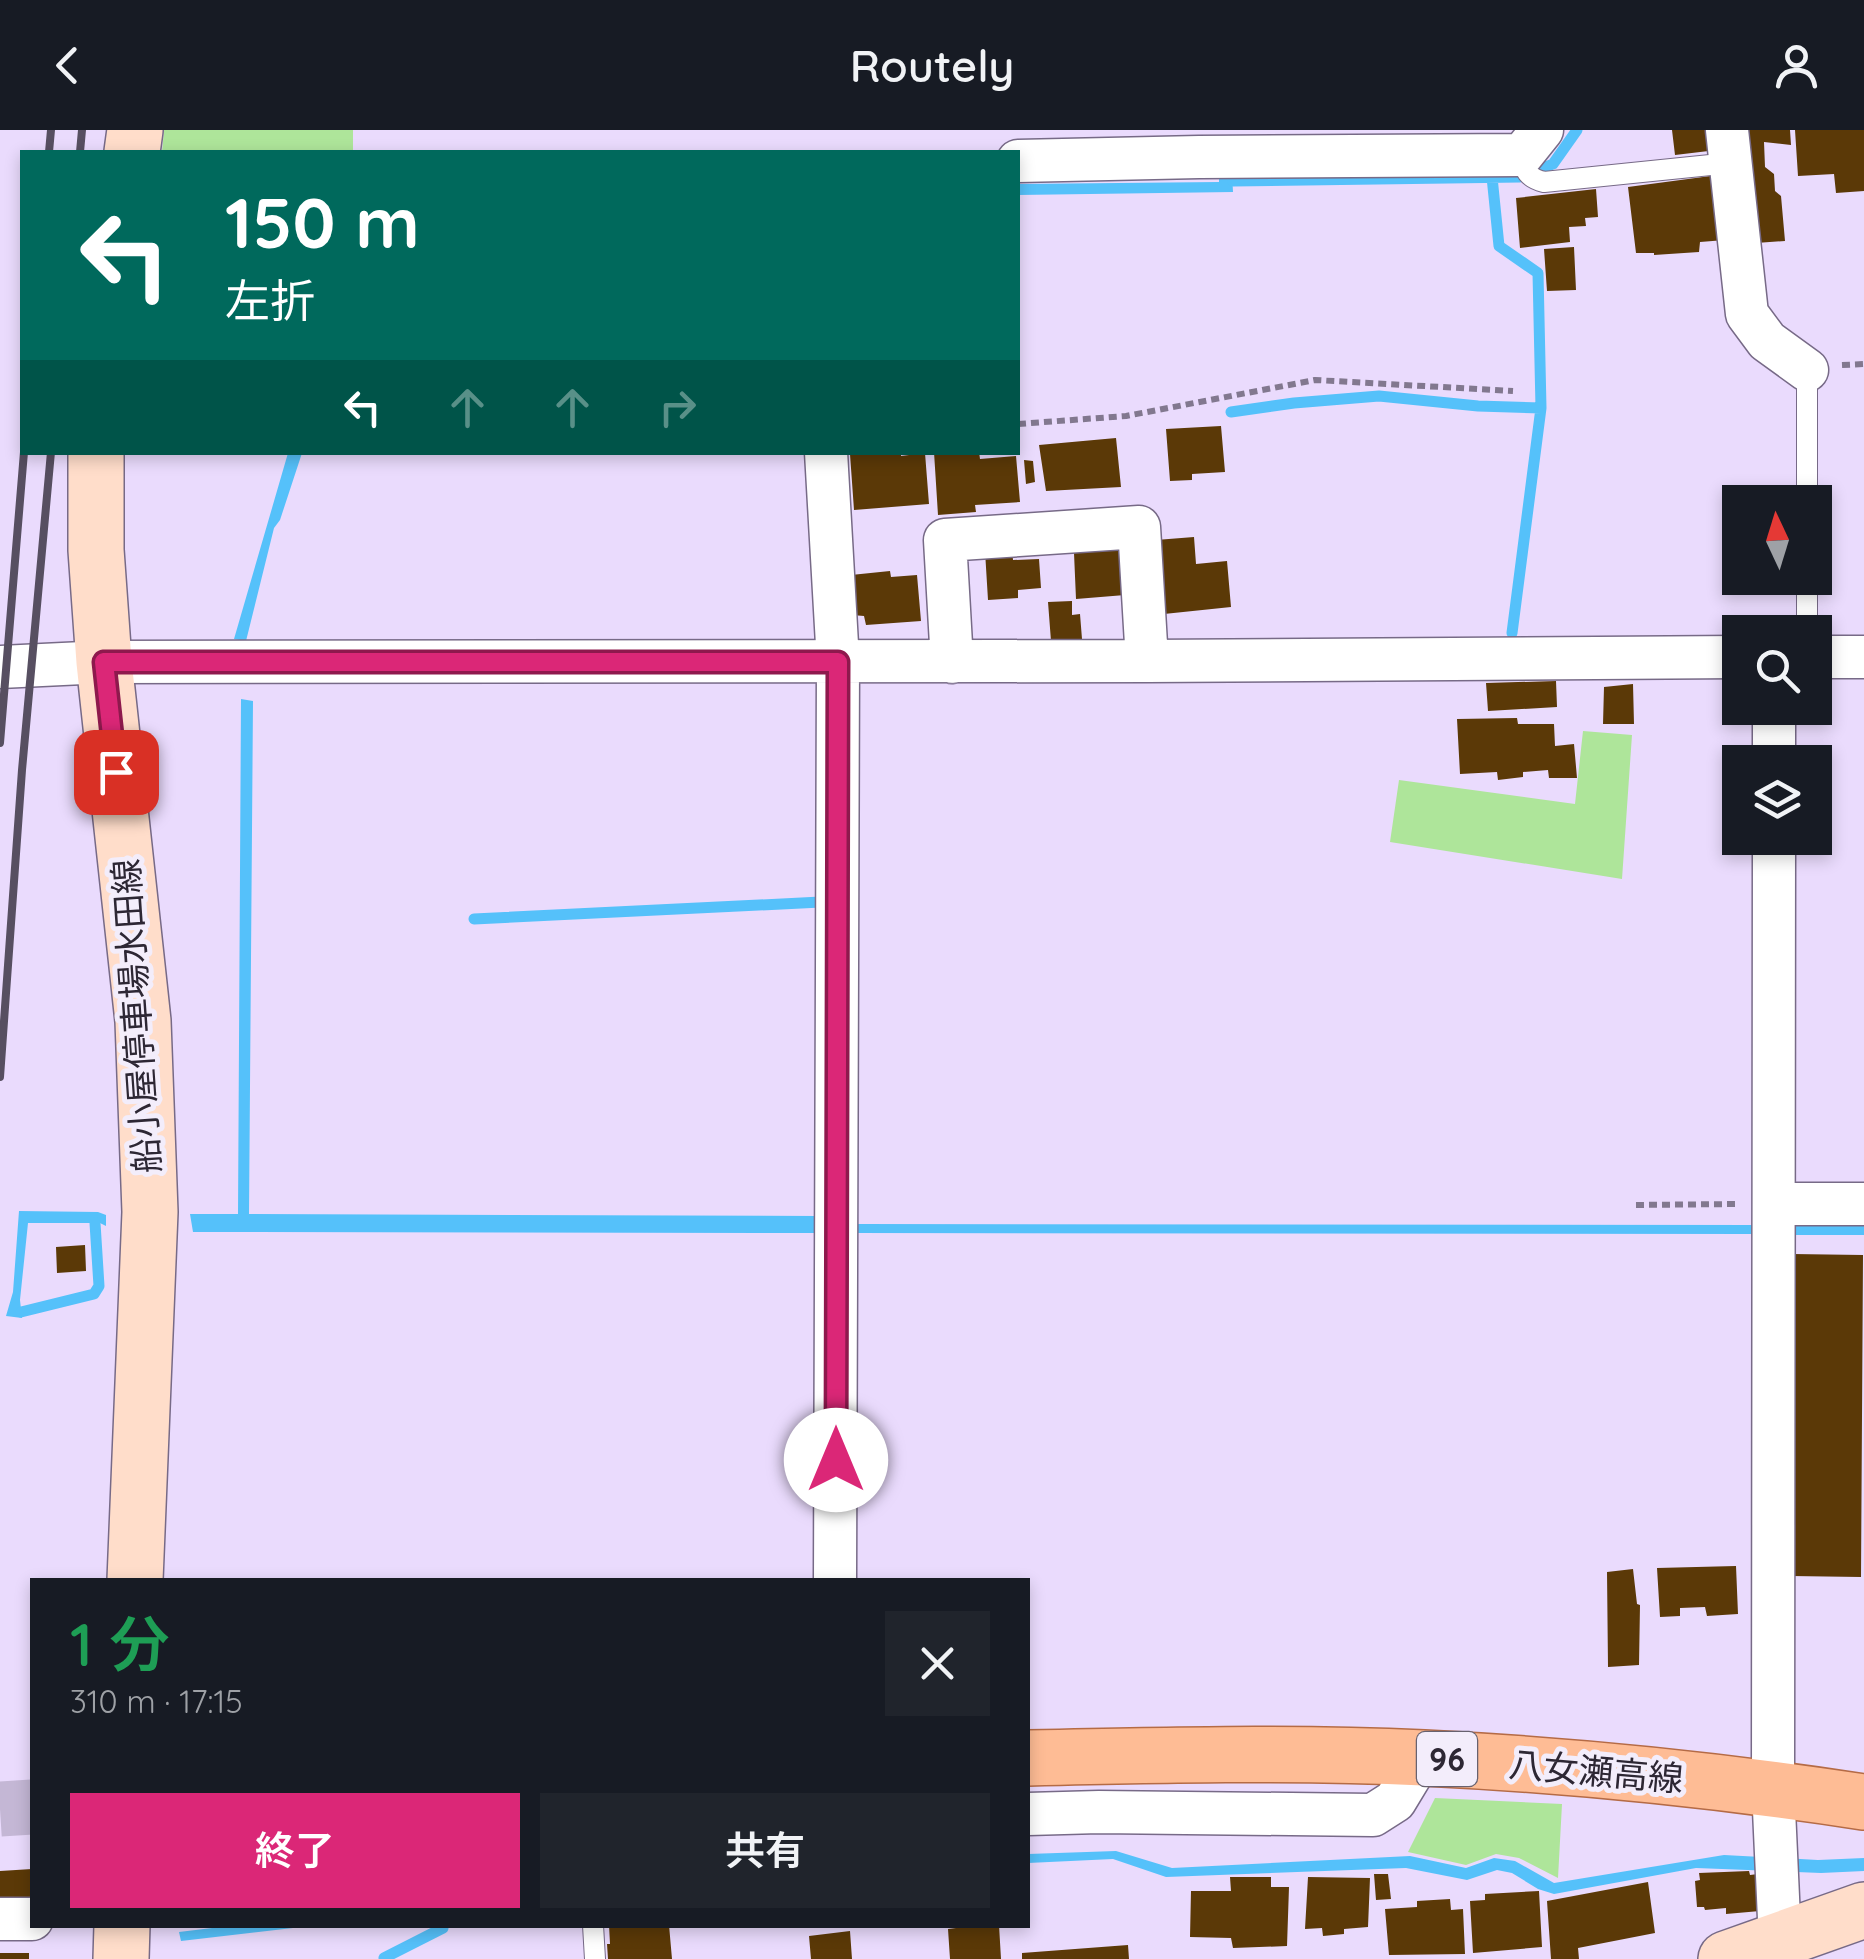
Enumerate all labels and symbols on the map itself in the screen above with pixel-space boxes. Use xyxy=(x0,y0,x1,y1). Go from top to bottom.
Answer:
north arrow xyxy=(1722,485,1832,595)
pin xyxy=(74,730,159,815)
street label: 船小屋停車場水田線 xyxy=(103,857,169,1175)
position arrow xyxy=(784,1408,888,1512)
road number: 96 xyxy=(1417,1732,1477,1786)
street label: 八女瀬高線 xyxy=(1507,1741,1685,1801)

